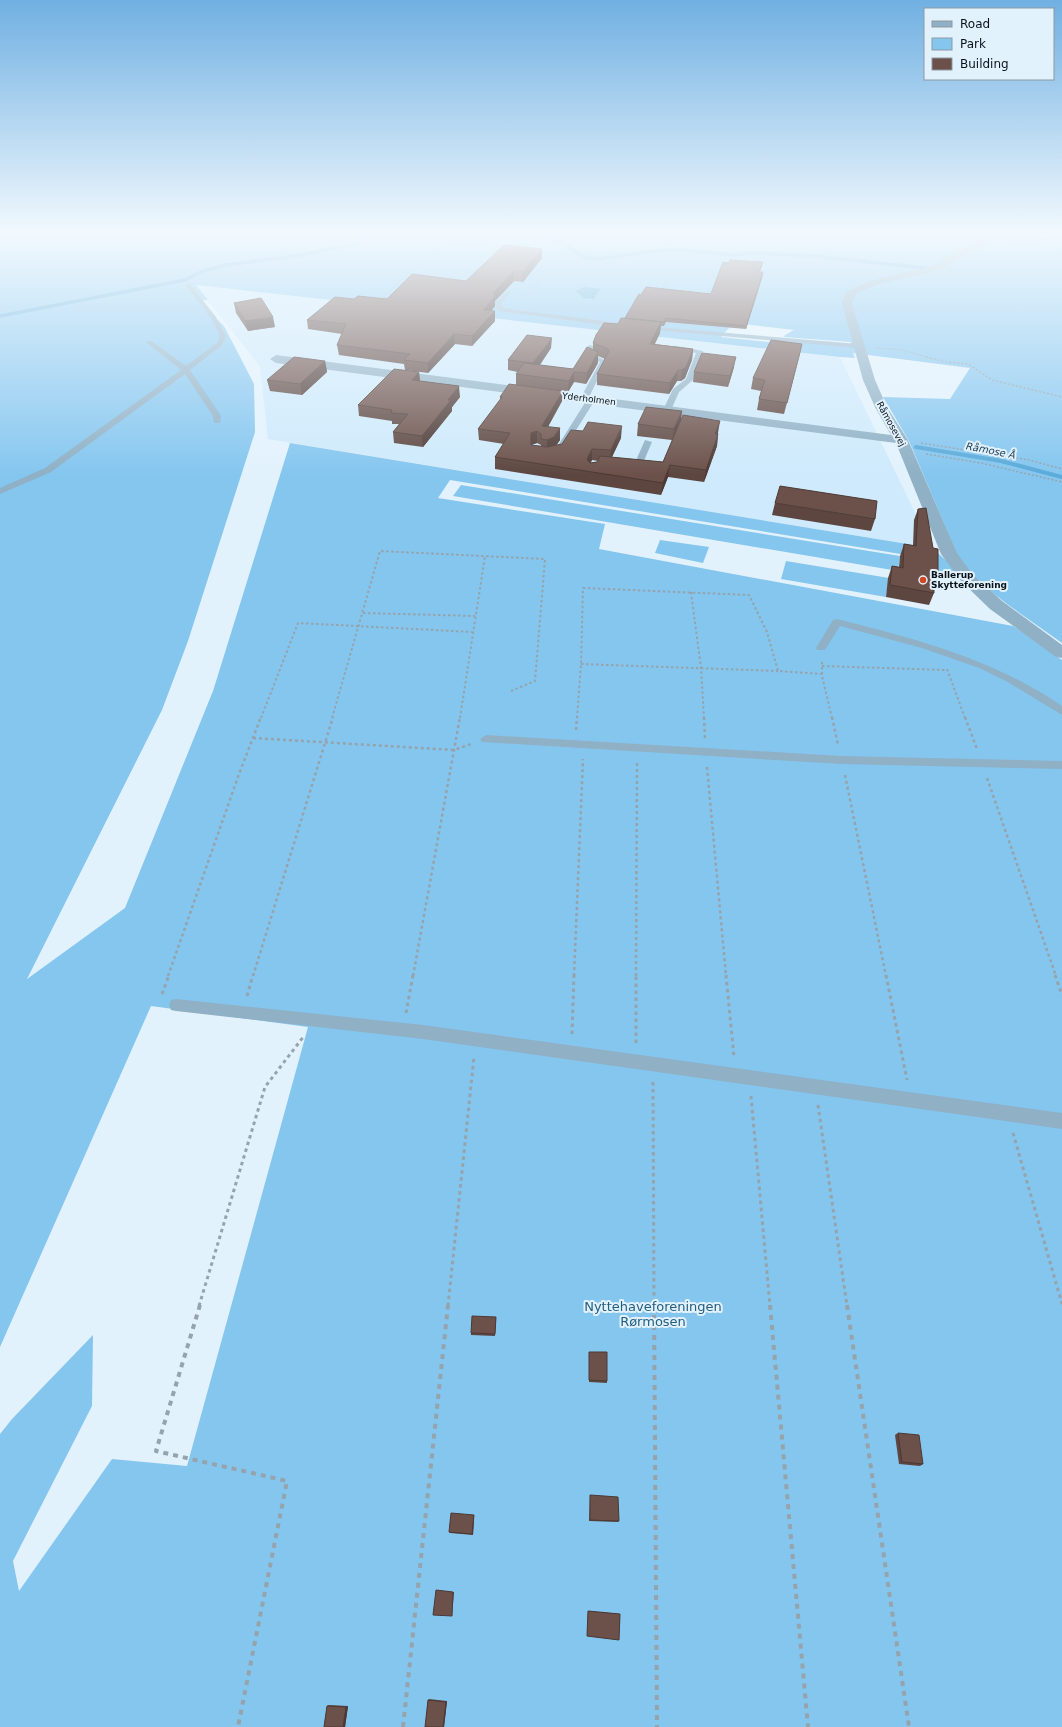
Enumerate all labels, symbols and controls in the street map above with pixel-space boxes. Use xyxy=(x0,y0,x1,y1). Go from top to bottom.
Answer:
legend xyxy=(924,8,1054,80)
text: Road xyxy=(960,17,990,31)
text: Park xyxy=(960,37,986,51)
text: Building xyxy=(960,57,1009,71)
street label: Yderholmen xyxy=(561,391,616,407)
street label: Råmosevej xyxy=(875,400,907,448)
water label: Råmose Å xyxy=(965,439,1017,461)
place label: Ballerup Skytteforening xyxy=(931,570,1007,590)
marker: Ballerup Skytteforening xyxy=(918,575,928,585)
park label: Nyttehaveforeningen Rørmosen xyxy=(584,1299,722,1329)

